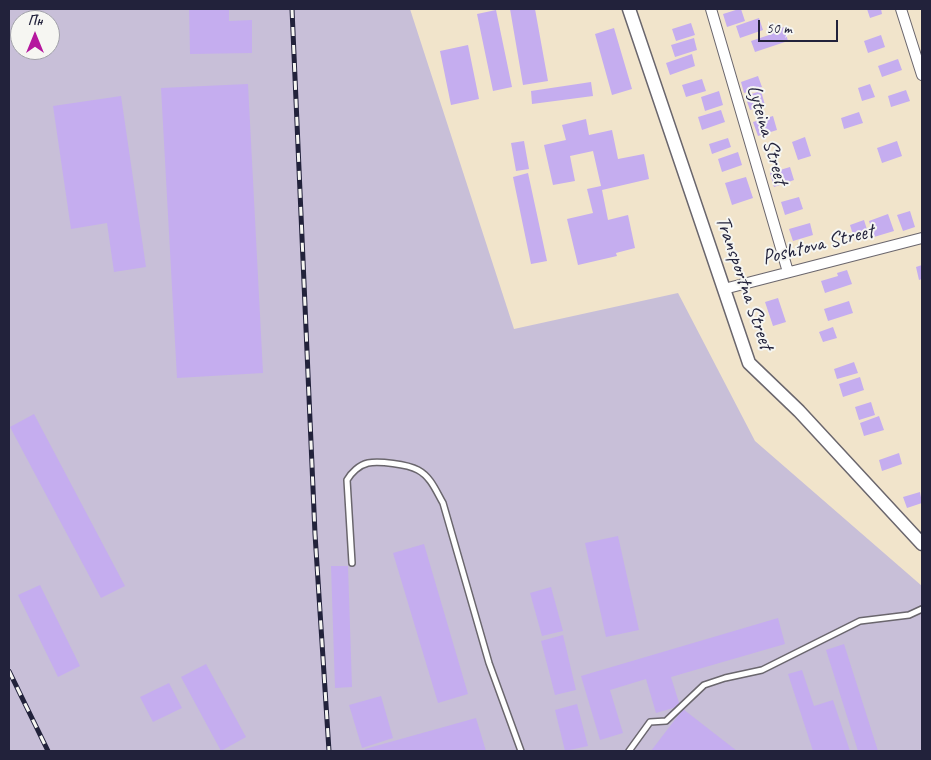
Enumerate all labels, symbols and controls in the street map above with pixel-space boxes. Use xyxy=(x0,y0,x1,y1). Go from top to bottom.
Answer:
north arrow xyxy=(10,10,60,60)
scale bar xyxy=(761,10,841,42)
text: Пн xyxy=(28,12,42,29)
text: 50 m xyxy=(766,19,792,38)
street label: Lyteina Street xyxy=(741,82,793,188)
street label: Transportna Street xyxy=(709,213,779,353)
street label: Poshtova Street xyxy=(760,219,876,271)

